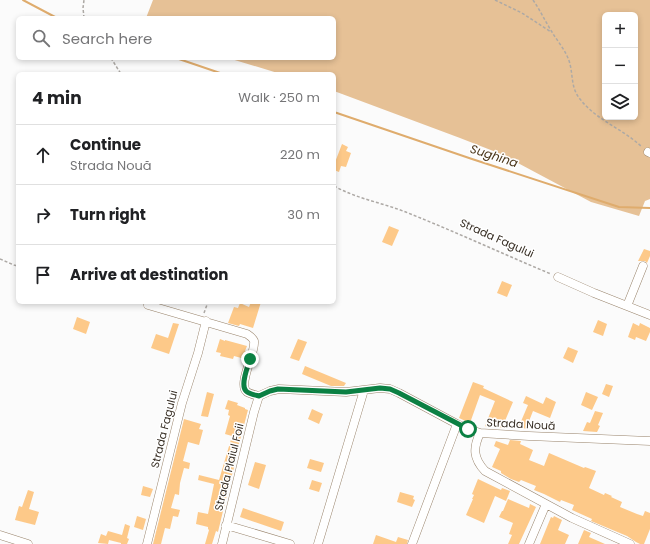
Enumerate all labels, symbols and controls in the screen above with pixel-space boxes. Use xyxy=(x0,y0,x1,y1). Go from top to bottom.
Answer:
map controls xyxy=(602,12,638,120)
button: + xyxy=(602,12,638,48)
search box xyxy=(16,16,336,60)
icon: search xyxy=(30,27,52,49)
text: Search here xyxy=(62,28,152,49)
button: − xyxy=(602,48,638,84)
button: layers xyxy=(602,84,638,120)
text: 4 min xyxy=(32,86,82,110)
text: Walk · 250 m xyxy=(238,88,320,107)
text: Continue xyxy=(70,134,141,155)
water label: Sughina xyxy=(468,140,520,171)
icon: ahead xyxy=(32,144,54,166)
text: 220 m xyxy=(280,145,320,164)
text: Strada Nouă xyxy=(70,156,152,175)
icon: right xyxy=(32,204,54,226)
text: Turn right xyxy=(70,204,146,225)
text: 30 m xyxy=(287,205,320,224)
street label: Strada Fagului xyxy=(457,214,537,262)
icon: arrive xyxy=(32,264,54,286)
text: Arrive at destination xyxy=(70,264,228,285)
route end xyxy=(241,350,259,368)
street label: Strada Fagului xyxy=(147,388,181,470)
street label: Strada Nouă xyxy=(486,414,556,434)
route start xyxy=(459,420,477,438)
street label: Strada Plaiul Foii xyxy=(210,421,248,512)

